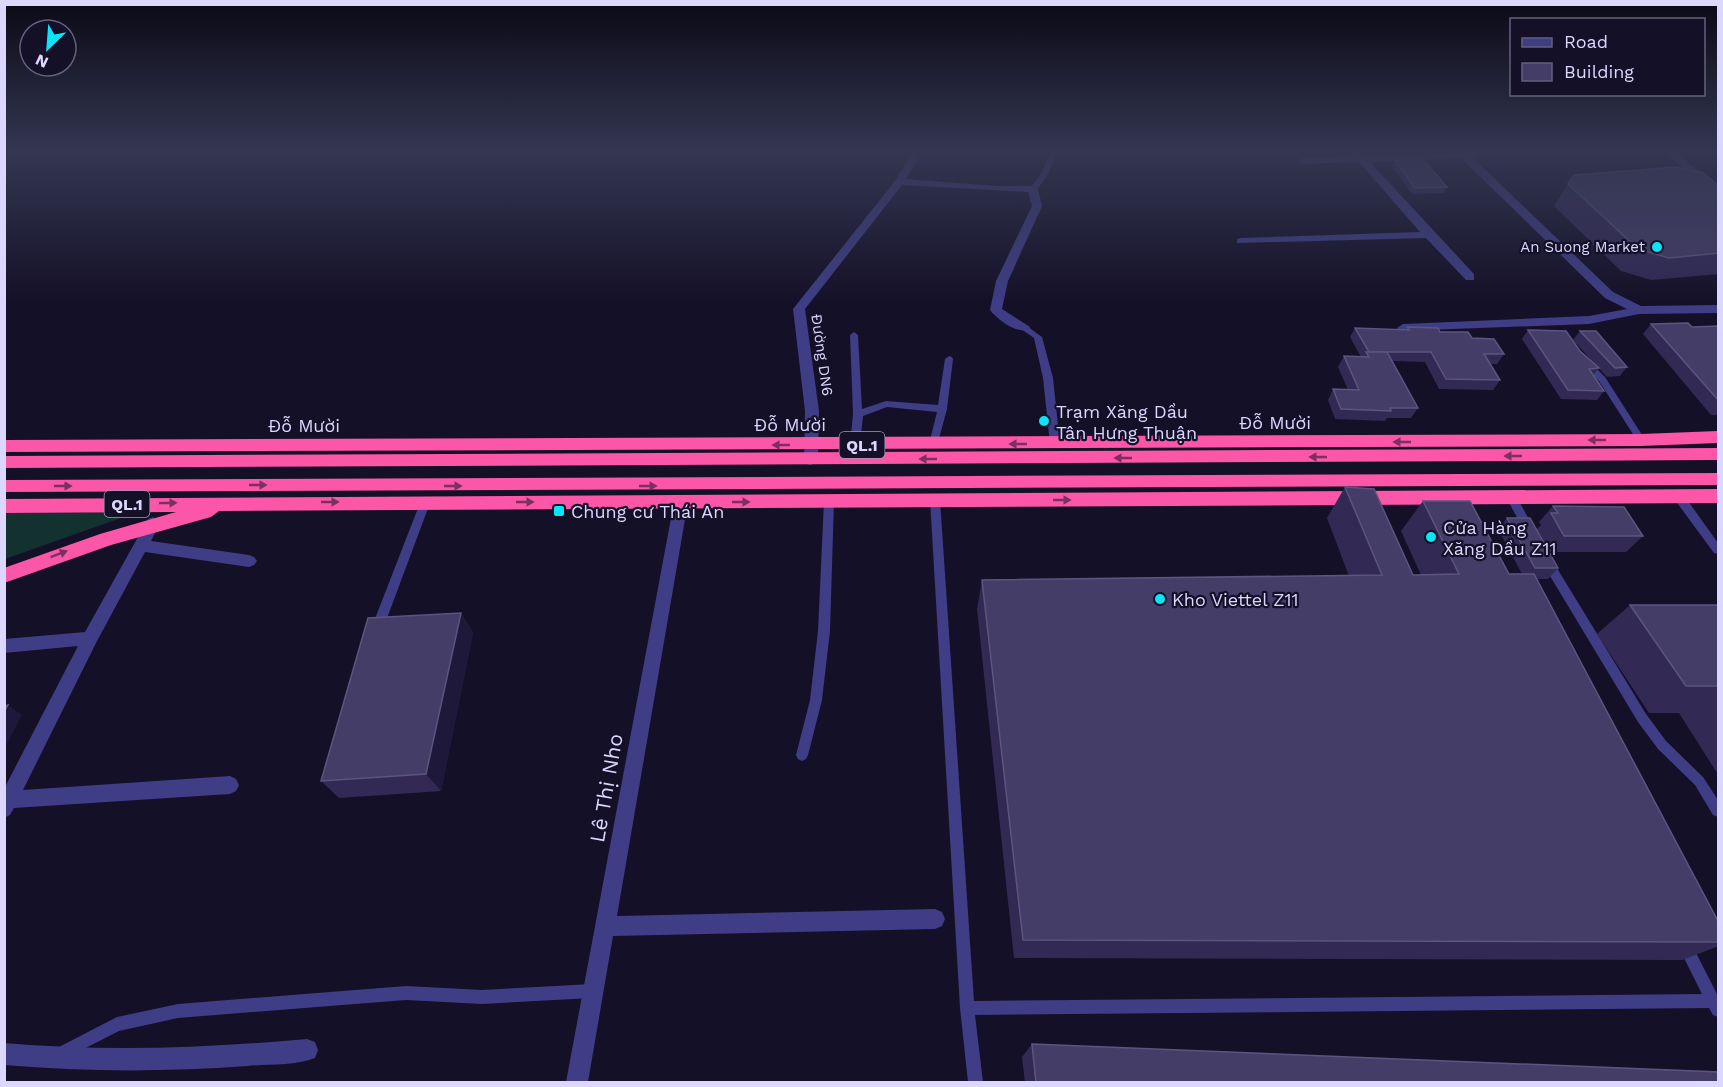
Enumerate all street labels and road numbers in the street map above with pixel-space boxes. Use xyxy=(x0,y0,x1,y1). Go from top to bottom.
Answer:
street label: Đường DN6 xyxy=(807,313,837,397)
street label: Đỗ Mười xyxy=(1239,412,1311,433)
street label: Đỗ Mười xyxy=(754,414,826,435)
street label: Đỗ Mười xyxy=(268,415,340,436)
road number: QL.1 xyxy=(840,432,884,458)
road number: QL.1 xyxy=(104,491,150,517)
street label: Lê Thị Nho xyxy=(584,732,628,844)

